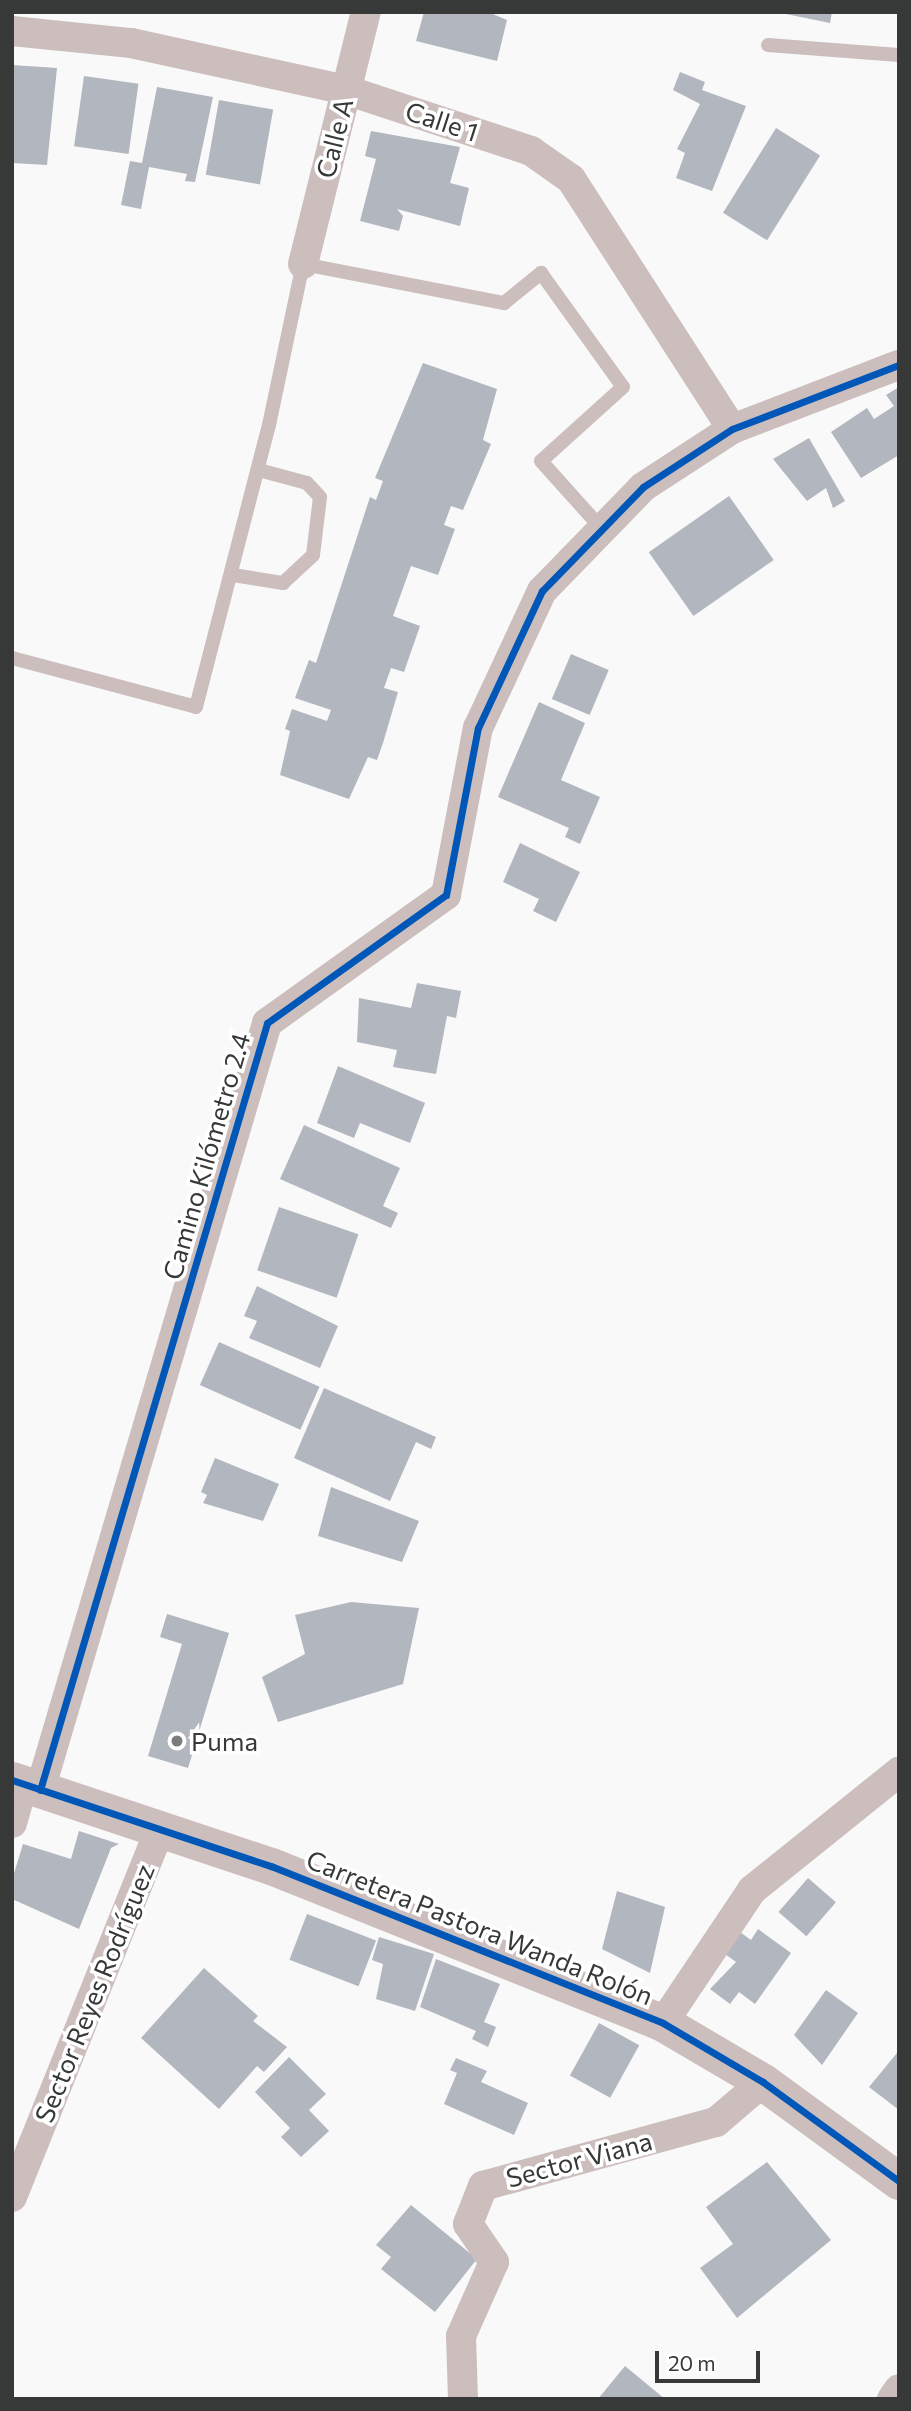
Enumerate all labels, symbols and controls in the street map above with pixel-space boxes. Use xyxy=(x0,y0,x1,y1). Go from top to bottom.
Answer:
street label: Calle A xyxy=(309,95,359,181)
street label: Calle 1 xyxy=(402,95,482,147)
street label: Camino Kilómetro 2.4 xyxy=(156,1029,256,1283)
place label: Puma xyxy=(191,1725,258,1757)
marker: Puma xyxy=(169,1733,185,1749)
street label: Carretera Pastora Wanda Rolón xyxy=(302,1843,658,2011)
street label: Sector Reyes Rodríguez xyxy=(28,1859,160,2127)
street label: Sector Viana xyxy=(503,2125,655,2193)
scale bar xyxy=(659,2338,764,2382)
text: 20 m xyxy=(668,2350,716,2375)

